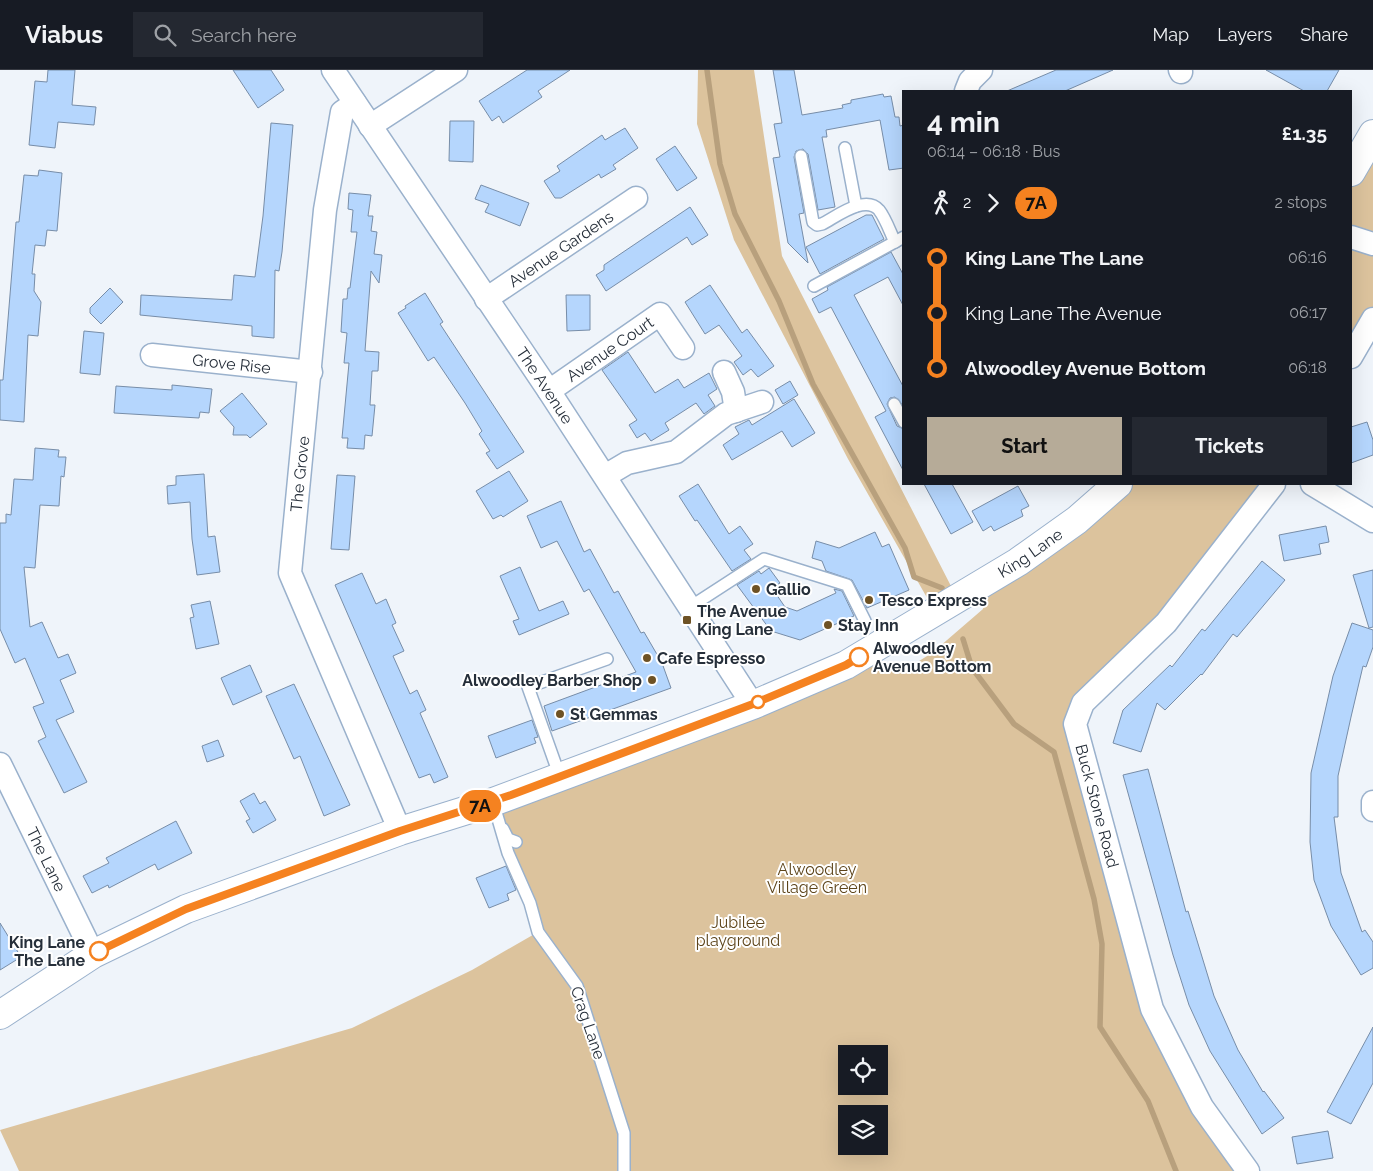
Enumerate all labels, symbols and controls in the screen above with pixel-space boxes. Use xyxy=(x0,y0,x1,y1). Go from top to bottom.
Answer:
search box xyxy=(133,12,483,57)
text: Viabus xyxy=(25,20,103,49)
icon: search xyxy=(151,21,179,49)
text: Search here xyxy=(191,24,297,46)
text: Map xyxy=(1153,24,1189,45)
text: Layers xyxy=(1217,24,1272,45)
text: Share xyxy=(1300,24,1348,45)
text: 4 min xyxy=(927,106,1000,139)
text: £1.35 xyxy=(1282,122,1327,144)
text: 06:14 – 06:18 · Bus xyxy=(927,142,1060,161)
icon: walk xyxy=(927,189,955,217)
icon: forward xyxy=(979,189,1007,217)
text: 7A xyxy=(1025,192,1047,213)
text: 2 xyxy=(963,193,971,212)
text: 2 stops xyxy=(1275,193,1327,212)
street label: Avenue Gardens xyxy=(505,207,617,291)
text: King Lane The Lane xyxy=(965,247,1144,269)
text: 06:16 xyxy=(1288,248,1327,267)
text: King Lane The Avenue xyxy=(965,302,1162,324)
text: 06:17 xyxy=(1289,303,1327,322)
street label: Avenue Court xyxy=(563,312,657,386)
street label: The Avenue xyxy=(513,343,577,427)
street label: Grove Rise xyxy=(191,350,272,377)
text: Alwoodley Avenue Bottom xyxy=(965,357,1206,379)
text: 06:18 xyxy=(1288,358,1327,377)
button: Start xyxy=(927,417,1122,475)
button: Tickets xyxy=(1132,417,1327,475)
street label: The Grove xyxy=(287,435,313,513)
street label: King Lane xyxy=(994,524,1066,581)
place label: Gallio xyxy=(766,580,811,599)
marker: Gallio xyxy=(750,583,762,595)
place label: Tesco Express xyxy=(879,591,987,610)
marker: Tesco Express xyxy=(863,594,875,606)
place label: The Avenue King Lane xyxy=(697,602,787,639)
marker: The Avenue King Lane xyxy=(681,614,693,626)
place label: Stay Inn xyxy=(838,616,899,635)
marker: Stay Inn xyxy=(822,619,834,631)
place label: Alwoodley Avenue Bottom xyxy=(873,639,992,676)
marker: Alwoodley Avenue Bottom xyxy=(849,647,869,667)
place label: Cafe Espresso xyxy=(657,649,765,668)
marker: Cafe Espresso xyxy=(641,652,653,664)
place label: Alwoodley Barber Shop xyxy=(462,671,642,690)
marker: Alwoodley Barber Shop xyxy=(646,674,658,686)
unlabelled marker xyxy=(751,695,765,709)
place label: St Gemmas xyxy=(570,705,658,724)
marker: St Gemmas xyxy=(554,708,566,720)
street label: Buck Stone Road xyxy=(1071,742,1123,870)
line badge: 7A xyxy=(458,790,502,822)
text: 7A xyxy=(469,795,491,816)
street label: The Lane xyxy=(23,824,70,895)
park label: Alwoodley Village Green xyxy=(767,860,867,897)
park label: Jubilee playground xyxy=(696,913,780,950)
place label: King Lane The Lane xyxy=(9,933,85,970)
marker: King Lane The Lane xyxy=(89,941,109,961)
street label: Crag Lane xyxy=(567,984,609,1062)
map controls xyxy=(838,1045,888,1155)
button: locate xyxy=(838,1045,888,1095)
button: layers xyxy=(838,1105,888,1155)

